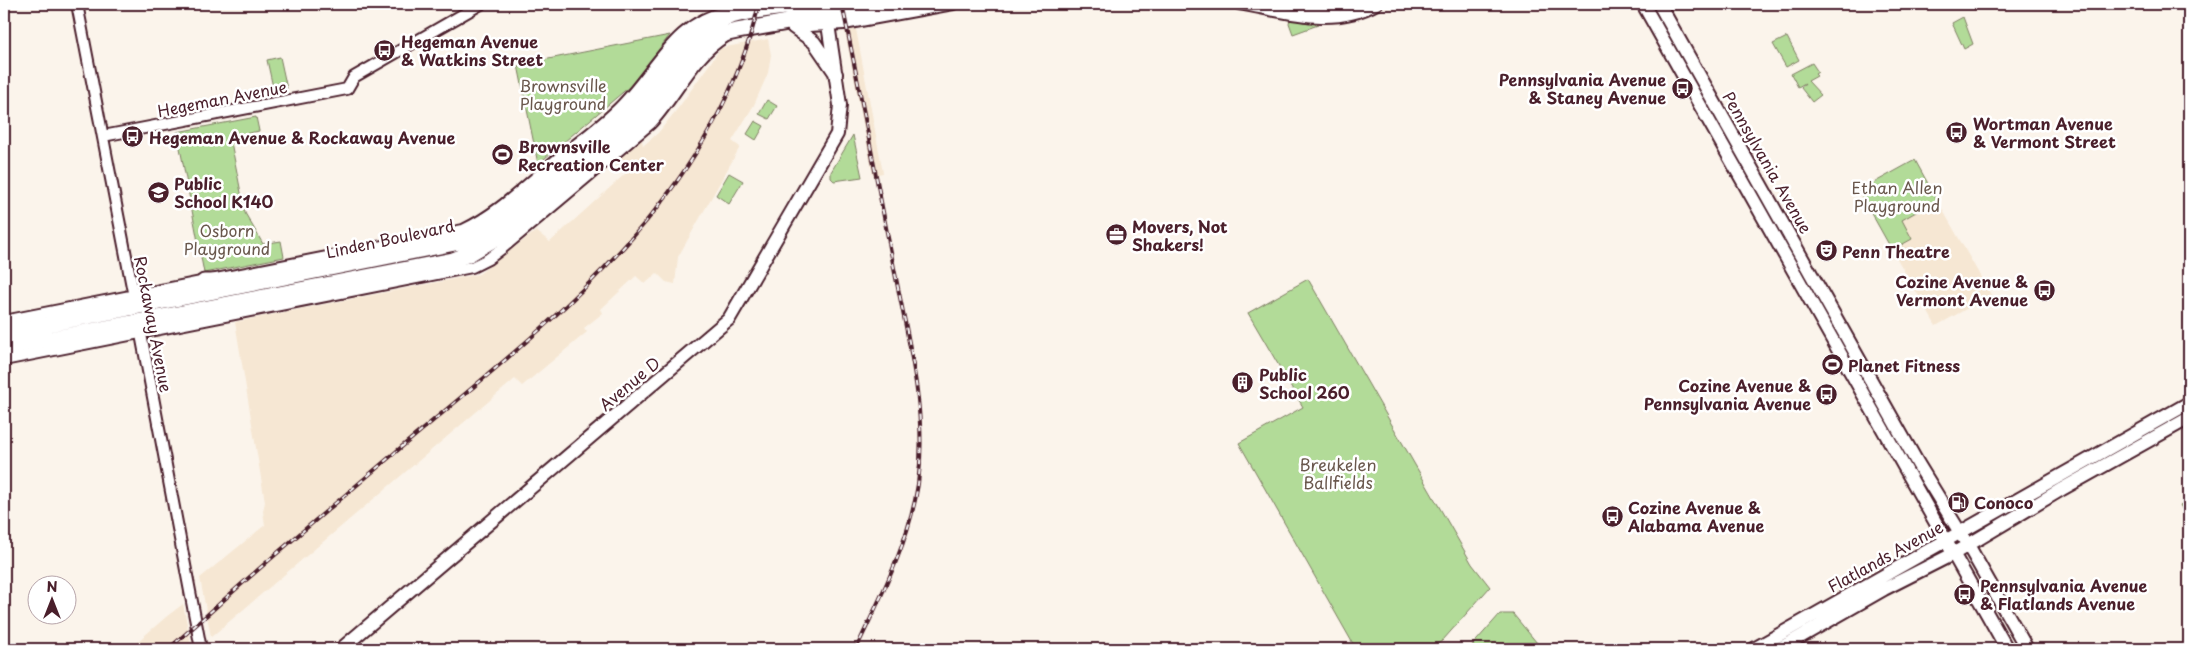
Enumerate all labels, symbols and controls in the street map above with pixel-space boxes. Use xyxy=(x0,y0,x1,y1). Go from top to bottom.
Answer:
place label: Hegeman Avenue & Watkins Street xyxy=(401,29,543,71)
bus stop icon: Hegeman Avenue & Watkins Street xyxy=(373,38,397,62)
place label: Pennsylvania Avenue & Staney Avenue xyxy=(1499,67,1666,109)
park label: Brownsville Playground xyxy=(519,73,607,115)
street label: Hegeman Avenue xyxy=(155,74,289,122)
bus stop icon: Pennsylvania Avenue & Staney Avenue xyxy=(1670,76,1694,100)
street label: Pennsylvania Avenue xyxy=(1717,87,1819,238)
place label: Wortman Avenue & Vermont Street xyxy=(1973,111,2116,153)
bus stop icon: Wortman Avenue & Vermont Street xyxy=(1945,120,1969,144)
bus stop icon: Hegeman Avenue & Rockaway Avenue xyxy=(121,125,145,149)
place label: Hegeman Avenue & Rockaway Avenue xyxy=(149,125,455,149)
place label: Brownsville Recreation Center xyxy=(518,134,665,176)
sports icon: Brownsville Recreation Center xyxy=(490,143,514,167)
place label: Public School K140 xyxy=(174,171,273,213)
park label: Ethan Allen Playground xyxy=(1851,175,1943,217)
school or university icon: Public School K140 xyxy=(146,180,170,204)
street label: Linden Boulevard xyxy=(323,213,457,263)
place label: Movers, Not Shakers! xyxy=(1132,214,1228,256)
park label: Osborn Playground xyxy=(184,218,270,260)
office icon: Movers, Not Shakers! xyxy=(1104,223,1128,247)
theatre icon: Penn Theatre xyxy=(1814,239,1838,263)
place label: Penn Theatre xyxy=(1842,239,1950,263)
street label: Rockaway Avenue xyxy=(129,254,179,394)
place label: Cozine Avenue & Vermont Avenue xyxy=(1895,269,2028,311)
bus stop icon: Cozine Avenue & Vermont Avenue xyxy=(2032,278,2056,302)
street label: Avenue D xyxy=(593,350,665,416)
sports icon: Planet Fitness xyxy=(1820,353,1844,377)
place label: Planet Fitness xyxy=(1848,353,1960,377)
place label: Public School 260 xyxy=(1259,362,1350,404)
building icon: Public School 260 xyxy=(1231,371,1255,395)
place label: Cozine Avenue & Pennsylvania Avenue xyxy=(1644,373,1811,415)
bus stop icon: Cozine Avenue & Pennsylvania Avenue xyxy=(1815,382,1839,406)
park label: Breukelen Ballfields xyxy=(1299,452,1377,494)
fuel station icon: Conoco xyxy=(1946,490,1970,514)
place label: Conoco xyxy=(1974,490,2034,514)
place label: Cozine Avenue & Alabama Avenue xyxy=(1627,495,1765,537)
bus stop icon: Cozine Avenue & Alabama Avenue xyxy=(1600,504,1624,528)
street label: Flatlands Avenue xyxy=(1823,514,1947,598)
place label: Pennsylvania Avenue & Flatlands Avenue xyxy=(1980,573,2148,615)
north arrow xyxy=(28,576,78,626)
text: N xyxy=(46,576,58,597)
bus stop icon: Pennsylvania Avenue & Flatlands Avenue xyxy=(1952,582,1976,606)

